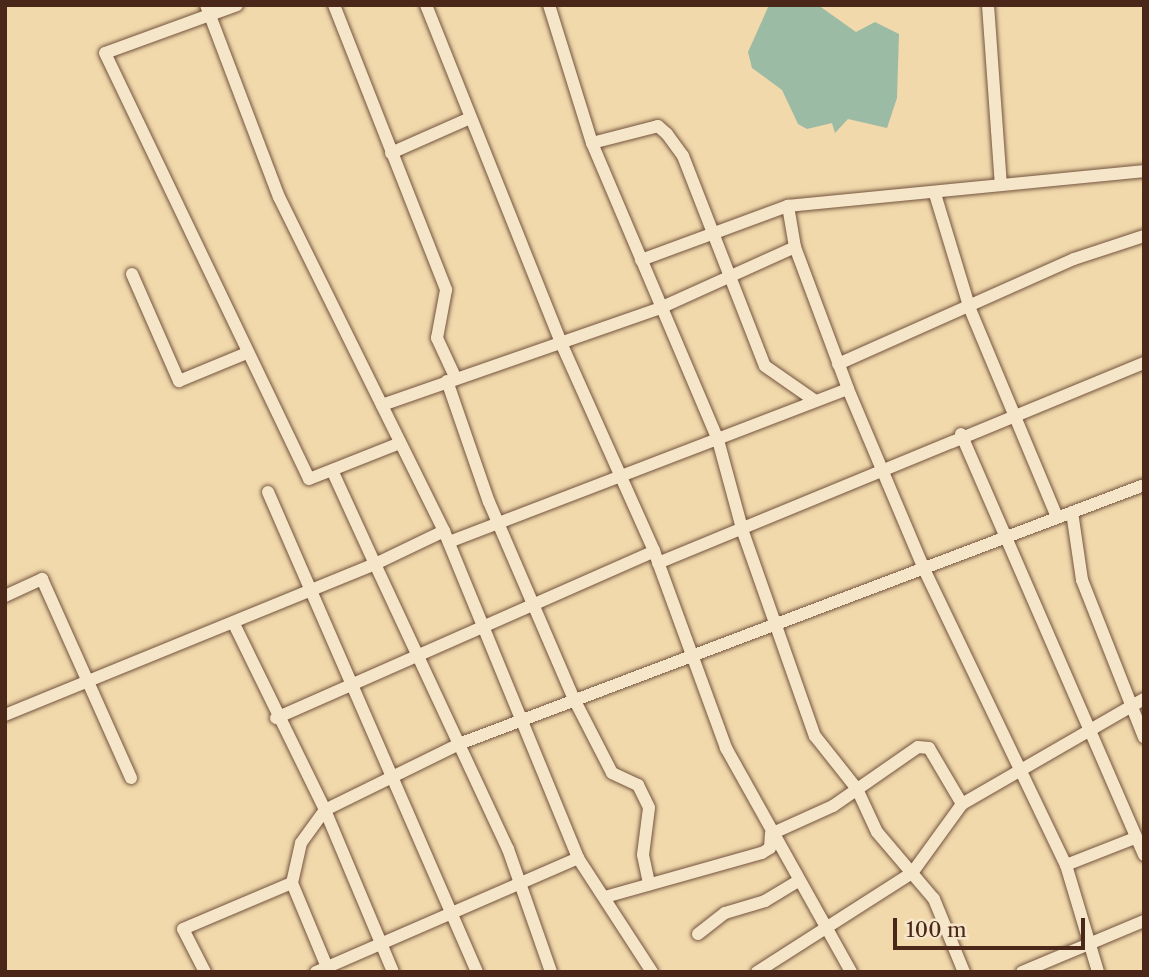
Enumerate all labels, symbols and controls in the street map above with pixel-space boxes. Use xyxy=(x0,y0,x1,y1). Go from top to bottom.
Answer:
scale bar xyxy=(897,904,1090,948)
text: 100 m xyxy=(906,917,967,942)

